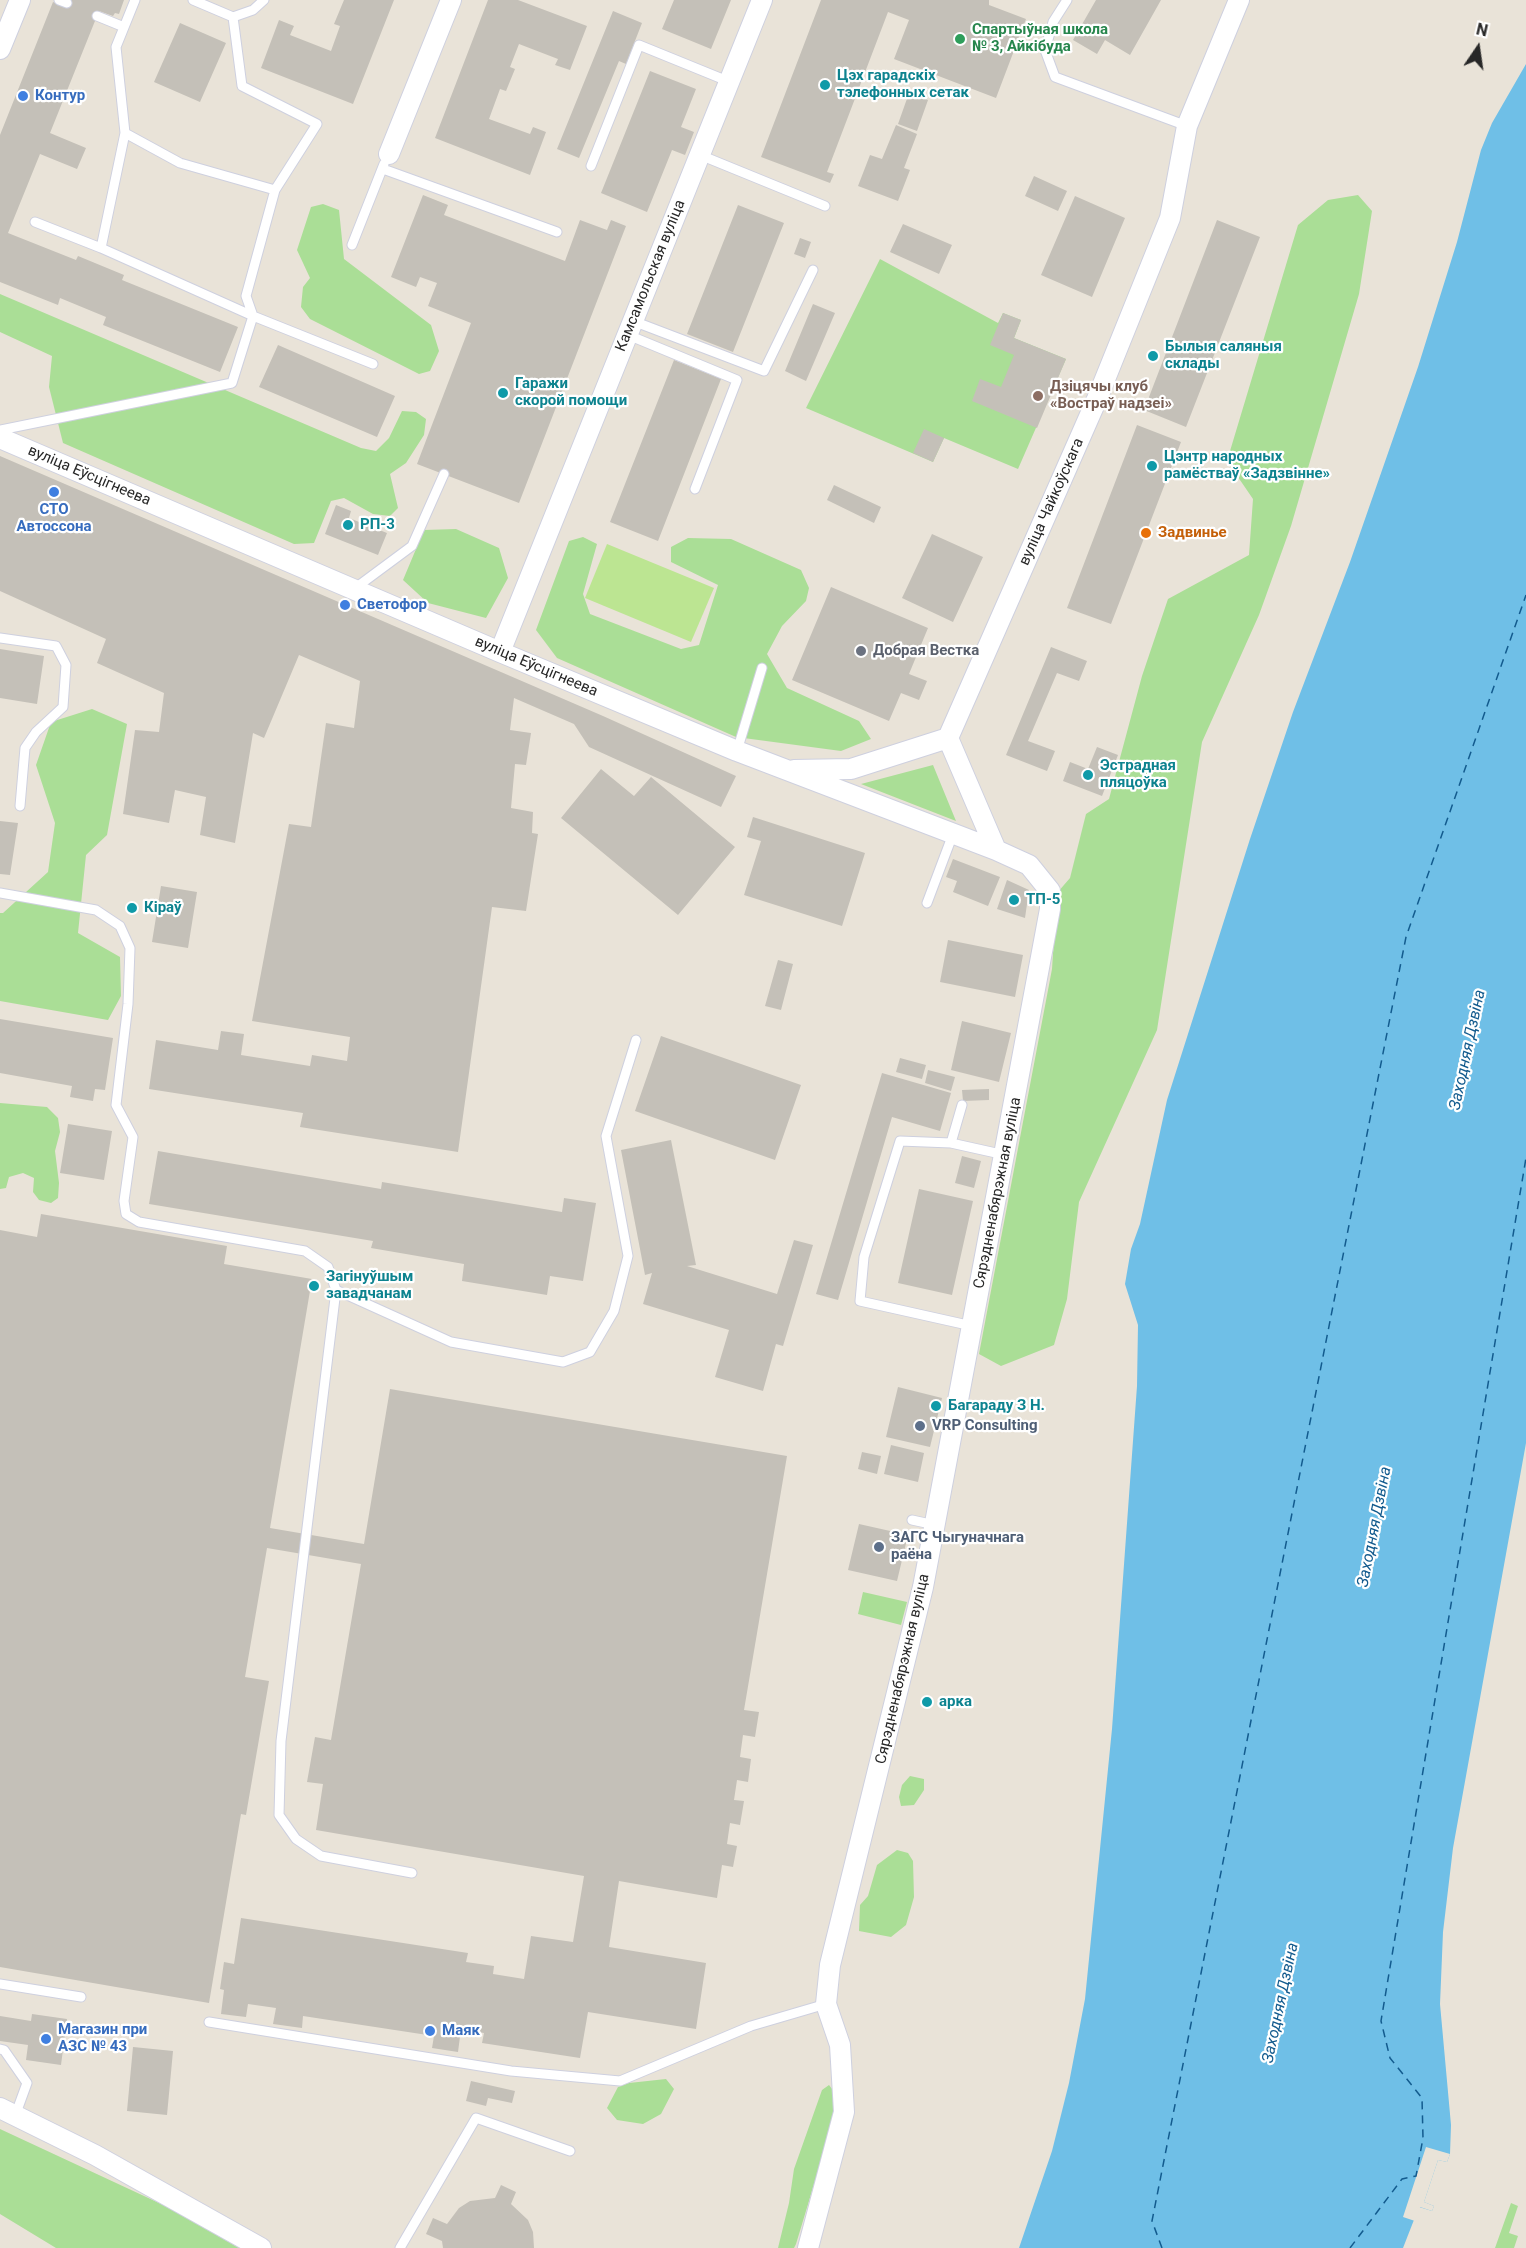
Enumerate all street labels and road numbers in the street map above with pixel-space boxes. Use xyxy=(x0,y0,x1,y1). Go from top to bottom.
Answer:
street label: Камсамольская вуліца xyxy=(612,198,690,354)
street label: вуліца Чайкоўскага xyxy=(1016,436,1088,568)
street label: вуліца Еўсцігнеева xyxy=(25,442,153,510)
street label: вуліца Еўсцігнеева xyxy=(472,633,600,701)
street label: Сярэдненабярэжная вуліца xyxy=(971,1096,1025,1290)
street label: Сярэдненабярэжная вуліца xyxy=(872,1572,934,1766)

